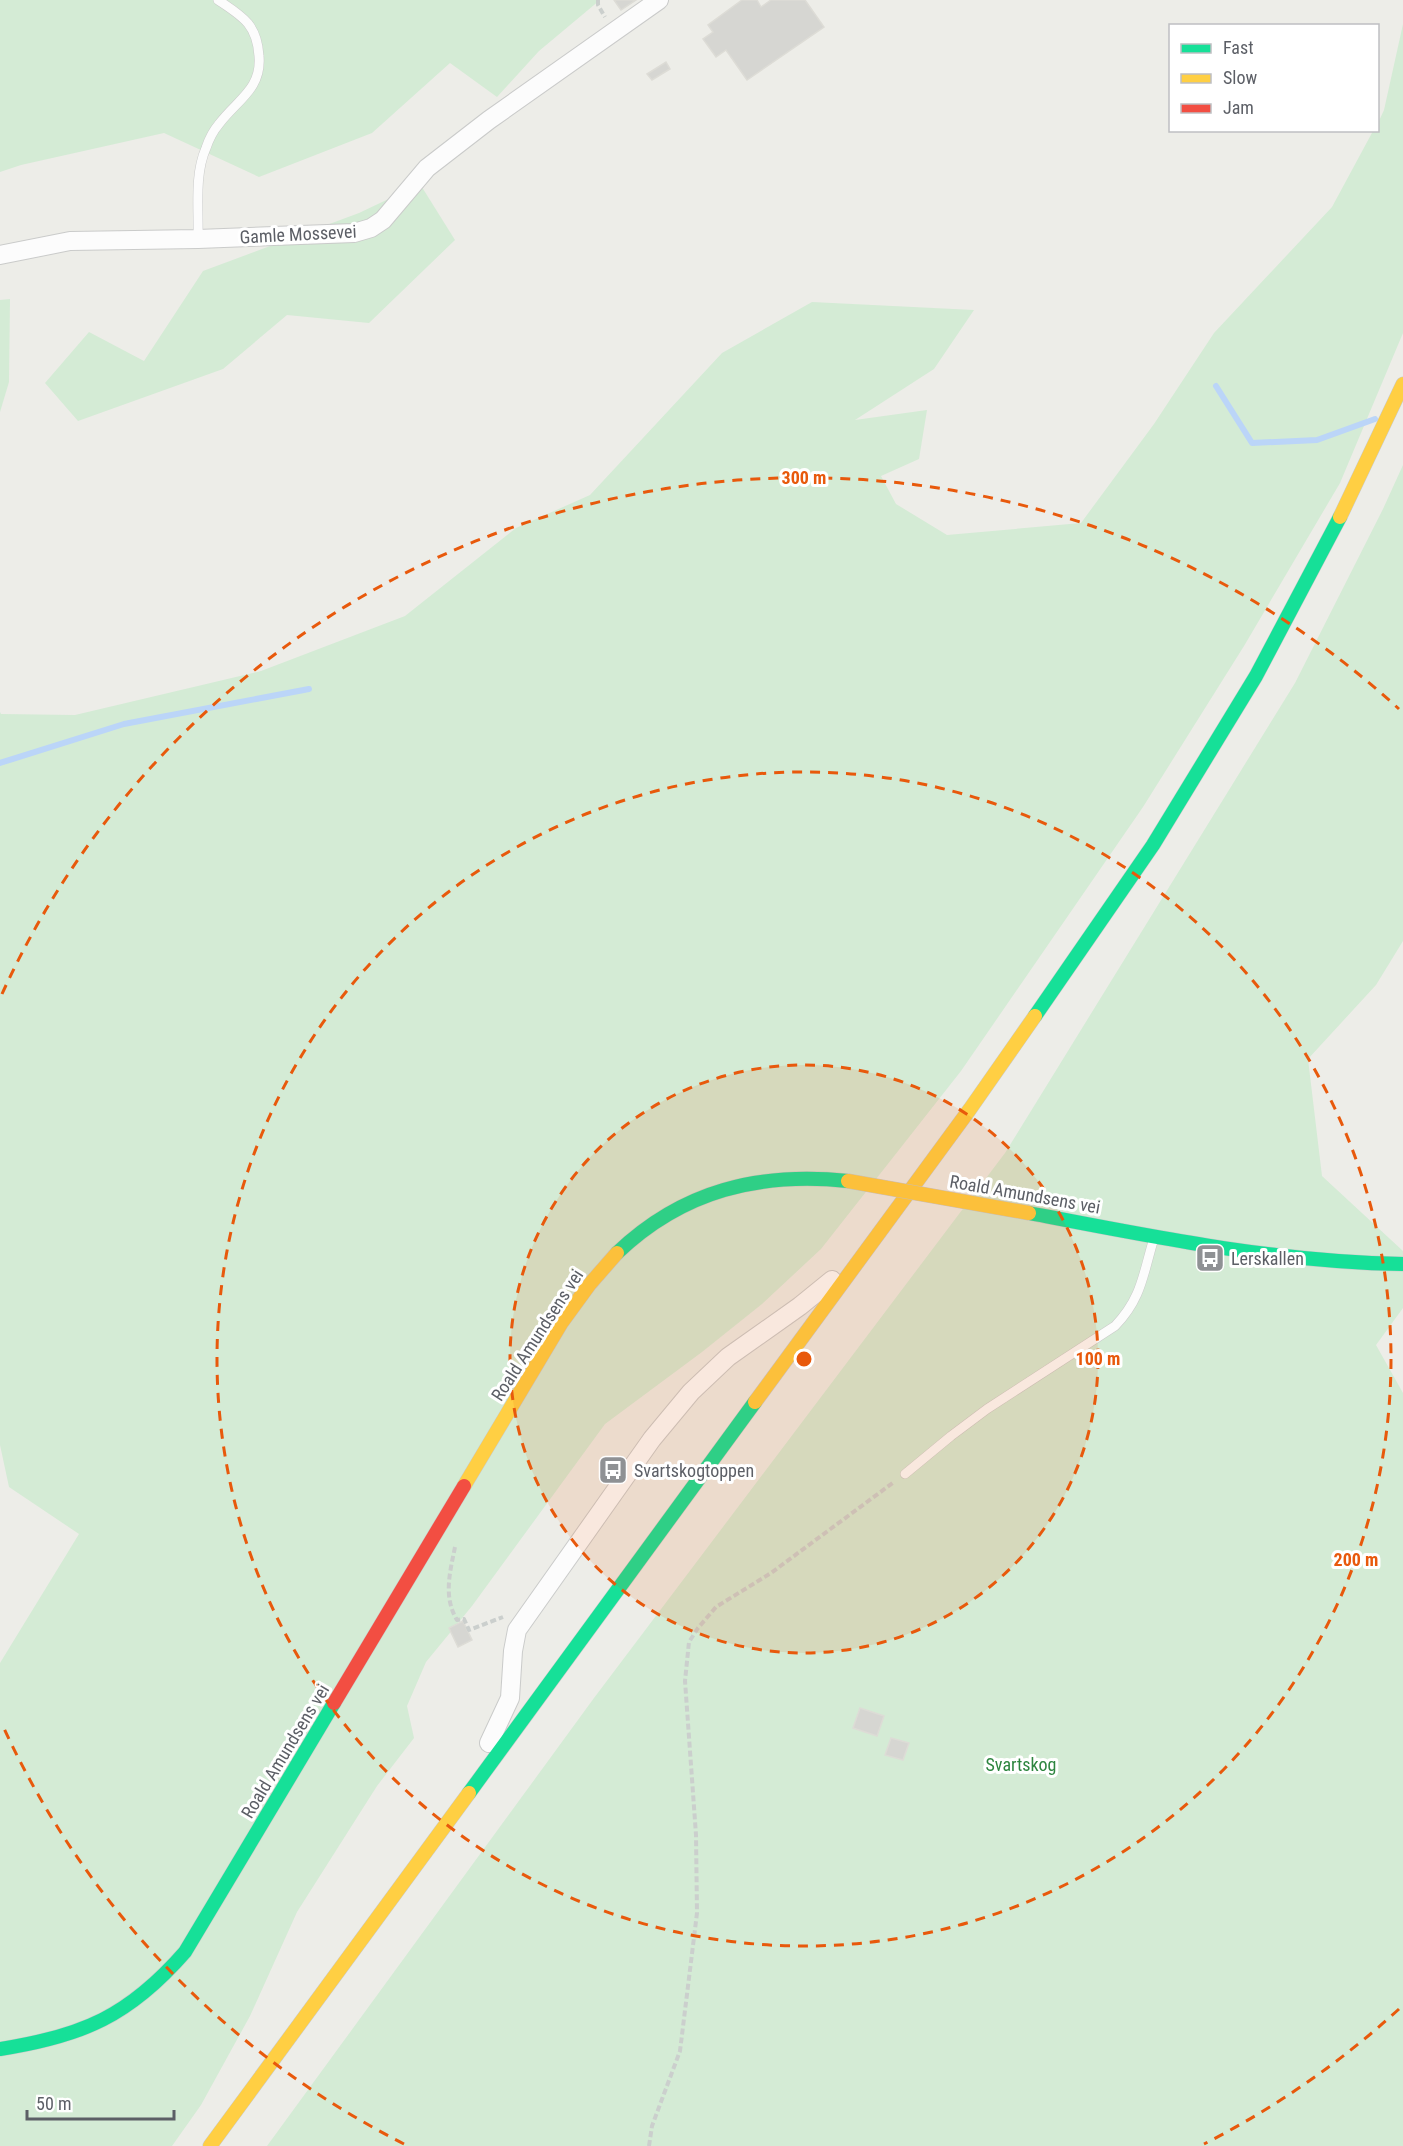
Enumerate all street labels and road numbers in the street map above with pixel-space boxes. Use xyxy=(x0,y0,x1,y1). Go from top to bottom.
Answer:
street label: Gamle Mossevei xyxy=(239,220,357,248)
street label: Roald Amundsens vei xyxy=(948,1170,1102,1218)
street label: Roald Amundsens vei xyxy=(487,1265,587,1405)
street label: Roald Amundsens vei xyxy=(237,1680,333,1822)

